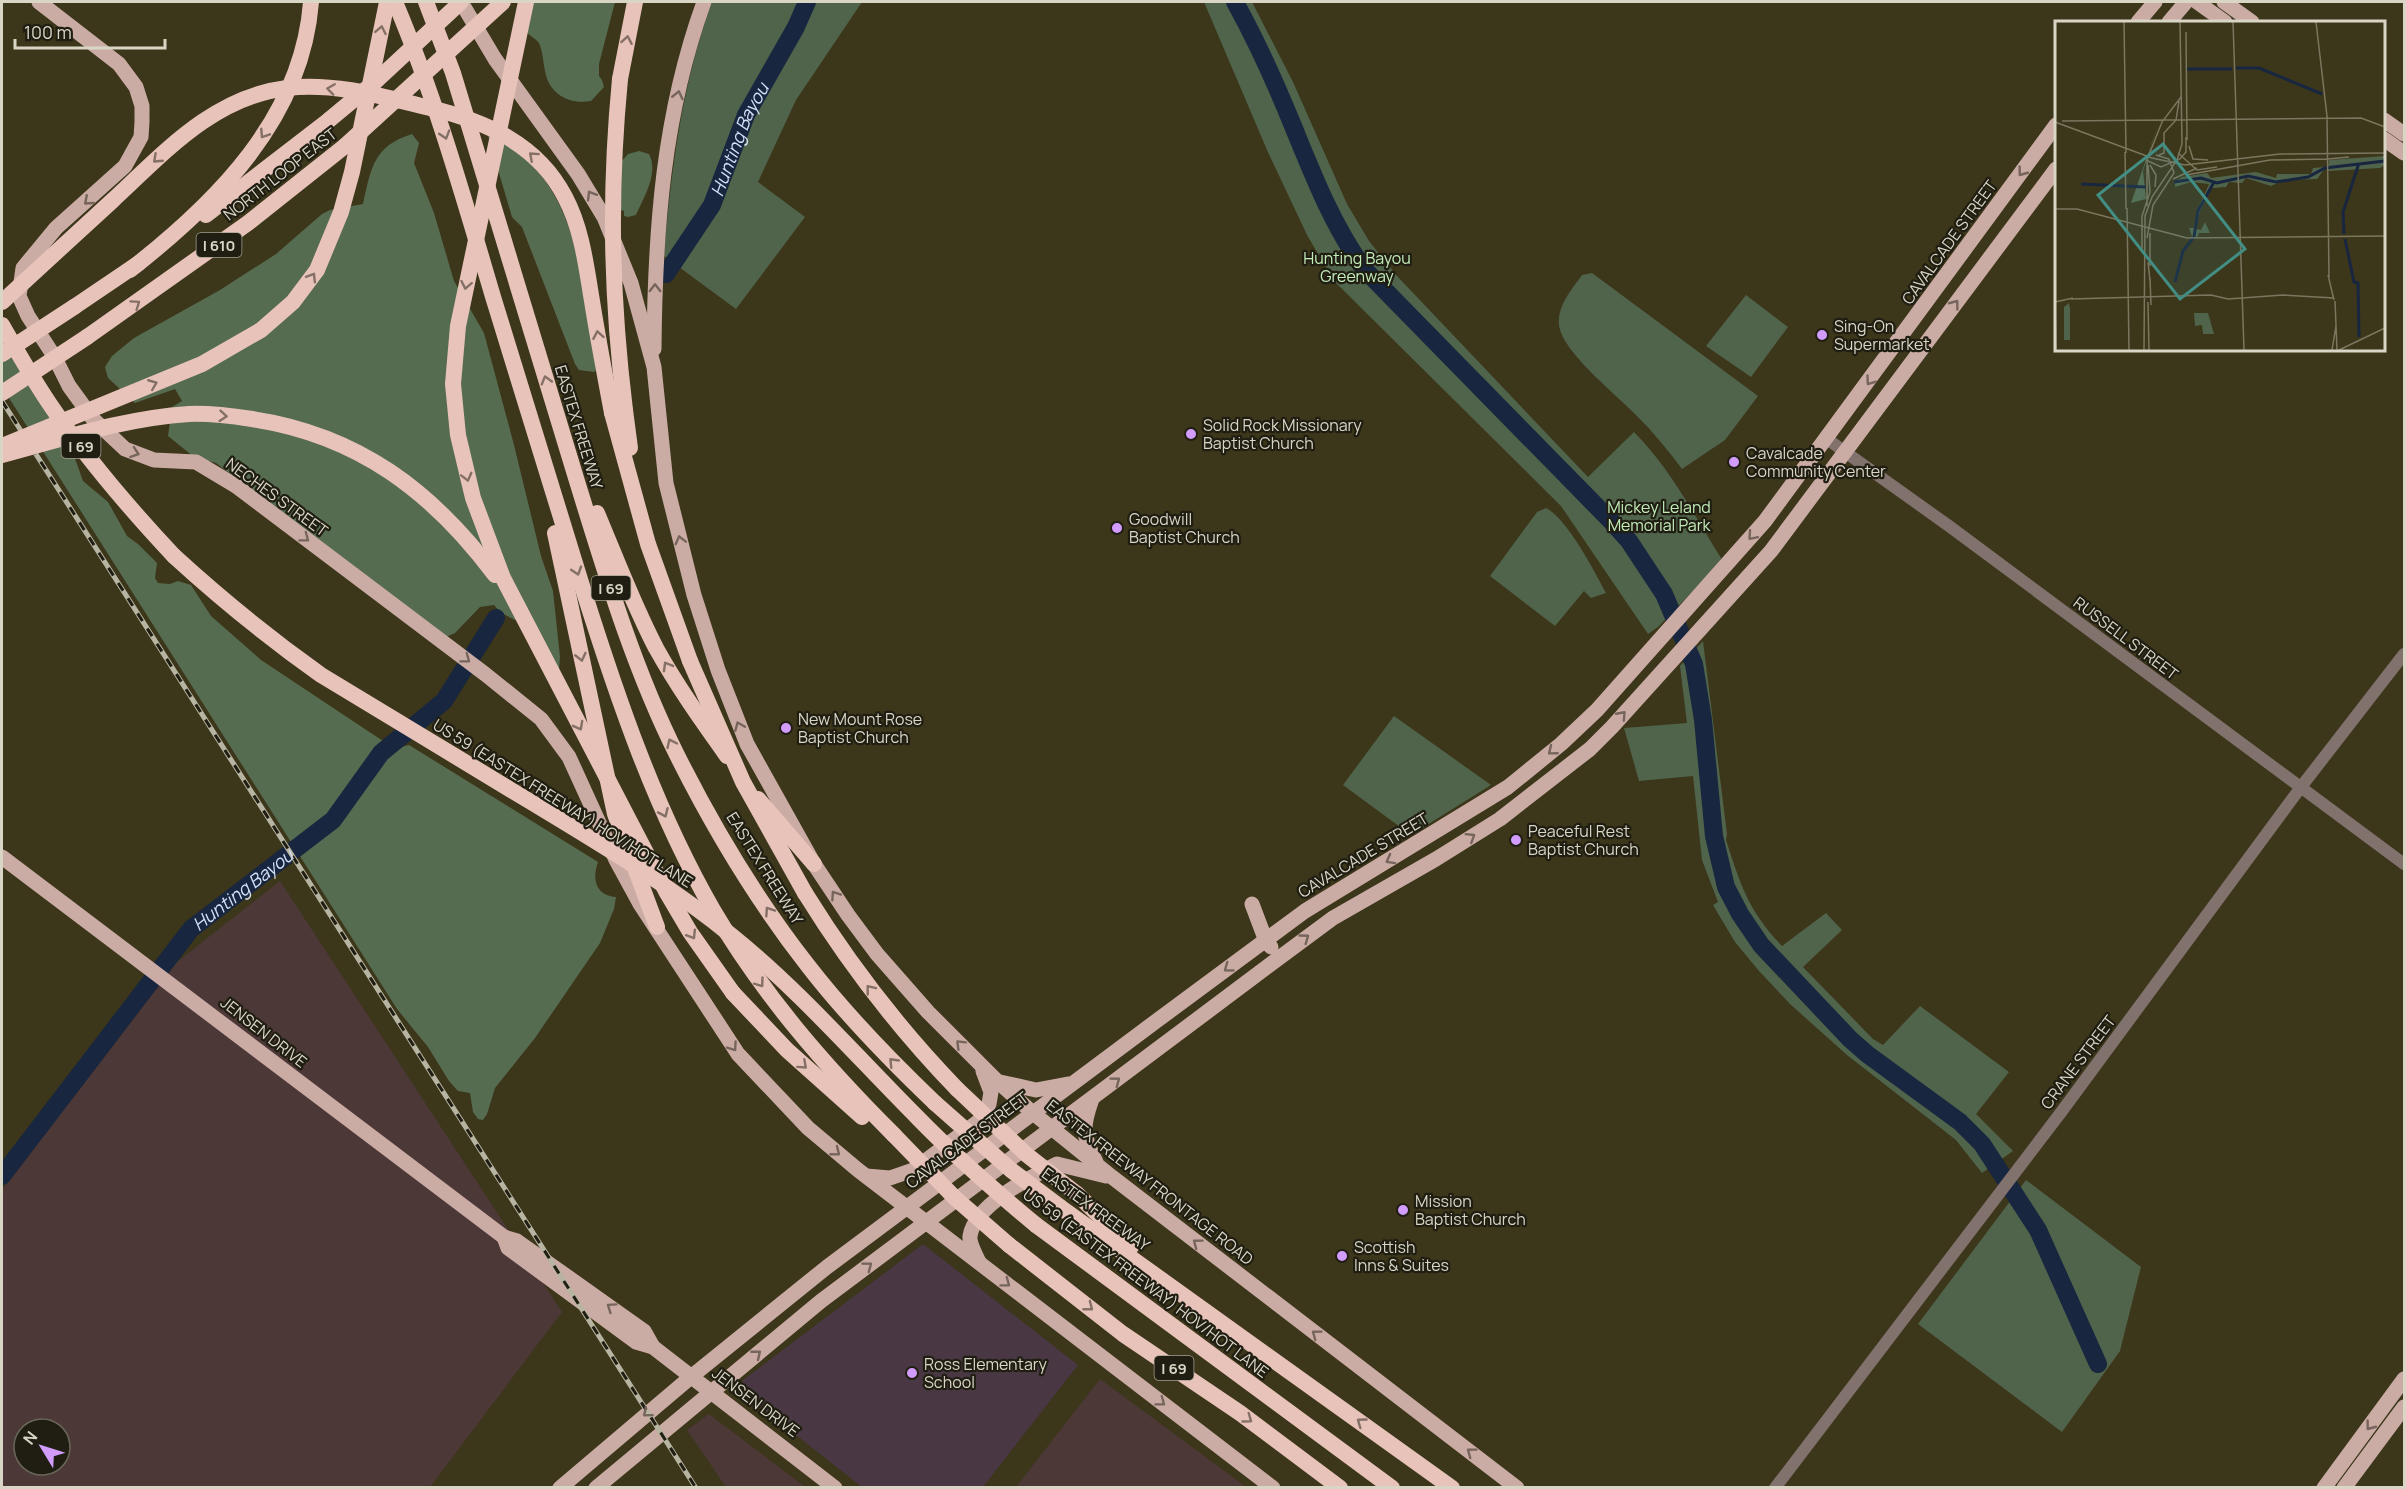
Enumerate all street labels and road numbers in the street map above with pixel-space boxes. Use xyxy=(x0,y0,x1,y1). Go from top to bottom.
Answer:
street label: NORTH LOOP EAST xyxy=(219,122,342,225)
street label: CAVALCADE STREET xyxy=(1896,175,2002,309)
road number: I 610 xyxy=(196,233,242,257)
street label: EASTEX FREEWAY xyxy=(550,362,608,492)
road number: I 69 xyxy=(62,434,100,458)
street label: NECHES STREET xyxy=(222,453,333,542)
road number: I 69 xyxy=(592,576,630,600)
street label: RUSSELL STREET xyxy=(2069,591,2183,685)
street label: US 59 (EASTEX FREEWAY) HOV/HOT LANE xyxy=(429,714,697,892)
street label: CAVALCADE STREET xyxy=(1294,807,1433,903)
street label: EASTEX FREEWAY xyxy=(722,808,808,928)
street label: JENSEN DRIVE xyxy=(216,991,312,1073)
street label: CRANE STREET xyxy=(2035,1010,2121,1113)
street label: CAVALCADE STREET xyxy=(901,1086,1033,1193)
street label: EASTEX FREEWAY FRONTAGE ROAD xyxy=(1043,1095,1257,1269)
street label: EASTEX FREEWAY xyxy=(1038,1163,1154,1255)
street label: US 59 (EASTEX FREEWAY) HOV/HOT LANE xyxy=(1019,1183,1273,1383)
road number: I 69 xyxy=(1154,1356,1194,1380)
street label: JENSEN DRIVE xyxy=(708,1362,804,1442)

